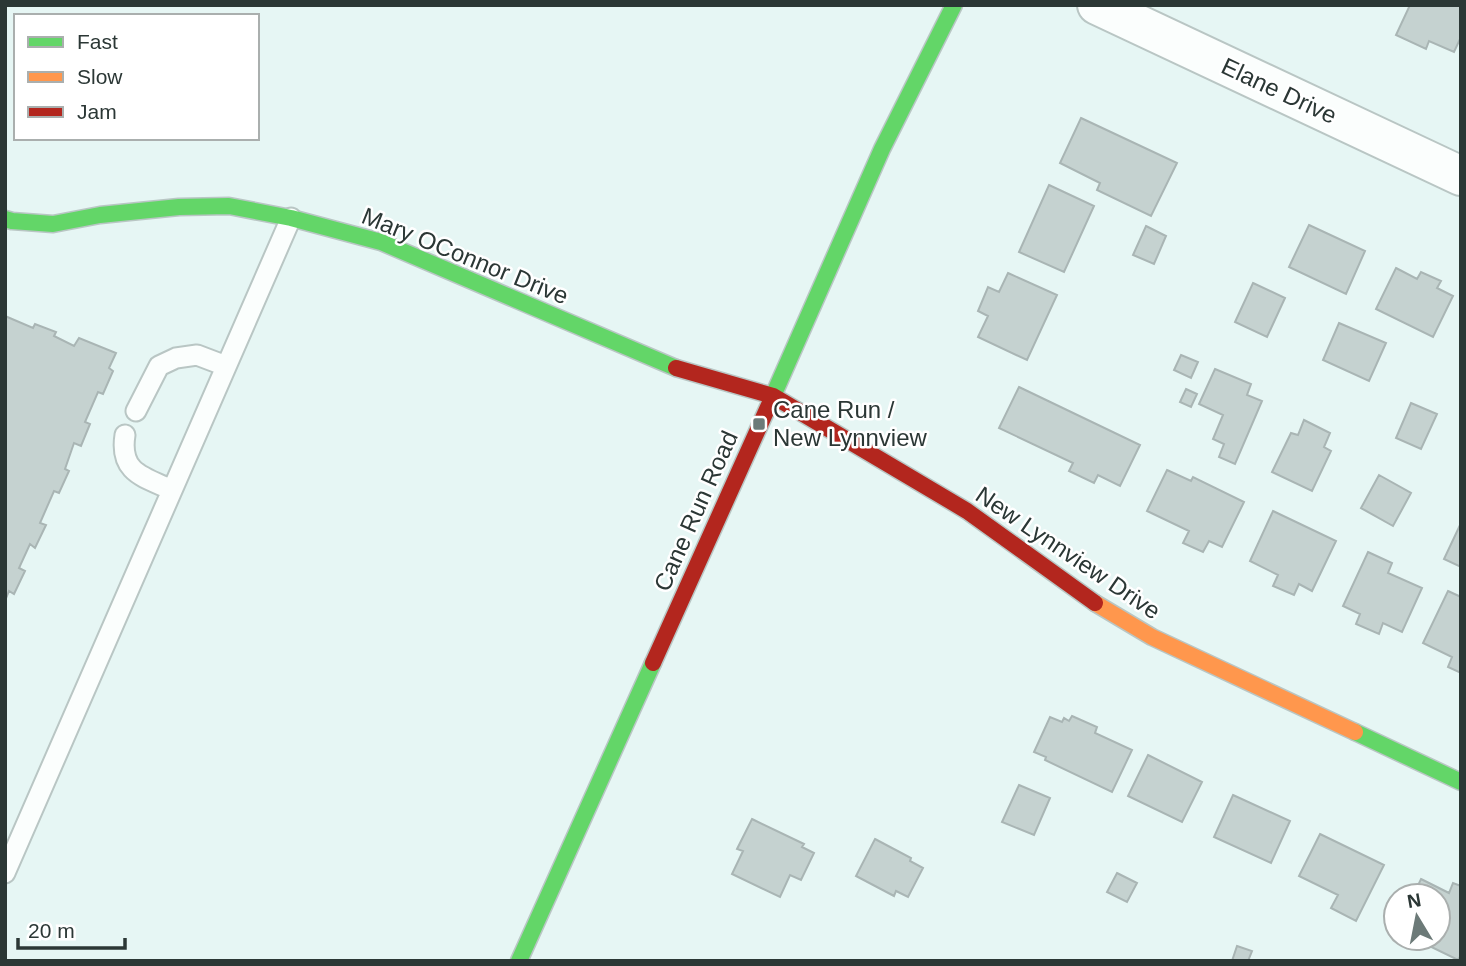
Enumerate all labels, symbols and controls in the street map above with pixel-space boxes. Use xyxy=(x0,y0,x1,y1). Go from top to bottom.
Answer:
legend xyxy=(14,14,259,140)
text: Fast xyxy=(77,30,118,53)
street label: Elane Drive xyxy=(1217,52,1341,129)
text: Slow xyxy=(77,65,123,88)
text: Jam xyxy=(77,100,117,123)
street label: Mary OConnor Drive xyxy=(358,202,572,309)
place label: Cane Run / New Lynnview xyxy=(773,396,928,451)
marker: Cane Run / New Lynnview xyxy=(751,416,767,432)
street label: Cane Run Road xyxy=(648,427,743,595)
street label: New Lynnview Drive xyxy=(971,481,1166,624)
north arrow xyxy=(1382,882,1452,952)
text: N xyxy=(1406,889,1423,912)
scale bar xyxy=(18,906,124,950)
text: 20 m xyxy=(28,919,75,942)

